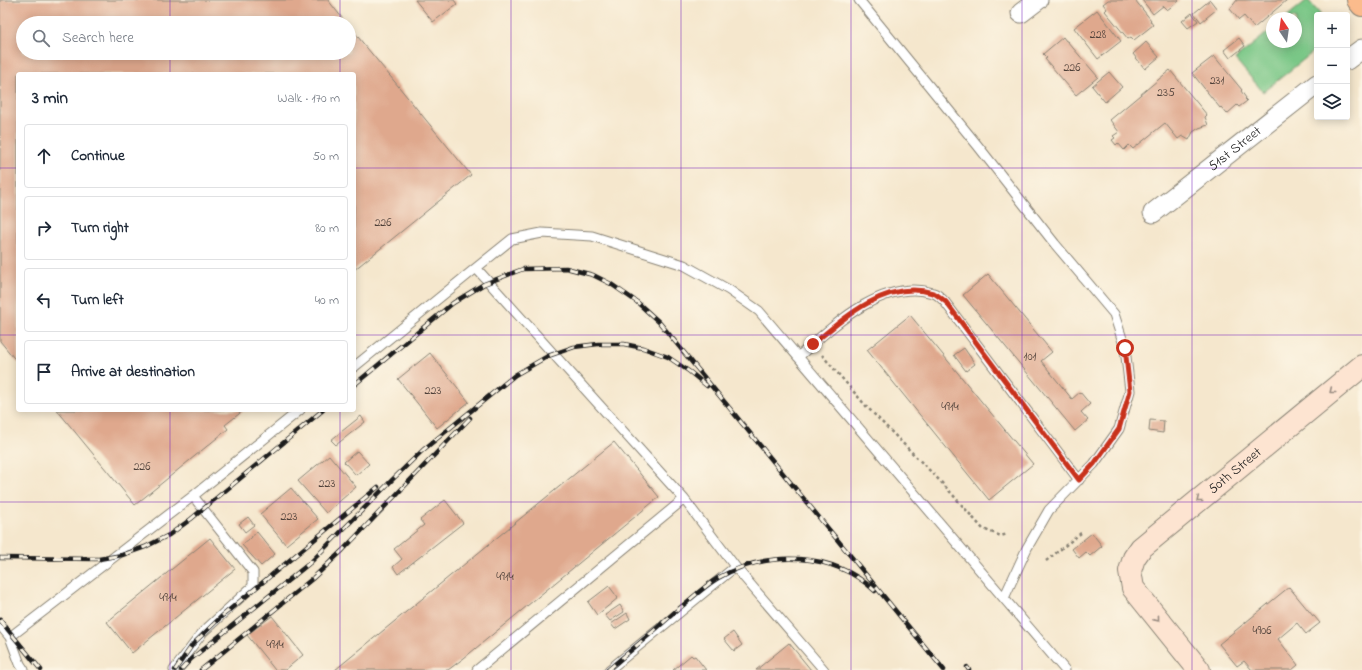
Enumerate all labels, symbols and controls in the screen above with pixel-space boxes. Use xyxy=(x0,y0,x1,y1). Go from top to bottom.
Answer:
north arrow xyxy=(1266,12,1302,48)
map controls xyxy=(1314,12,1350,120)
button: + xyxy=(1314,12,1350,48)
search box xyxy=(16,16,356,60)
house number: 228 xyxy=(1090,26,1107,44)
icon: search xyxy=(30,27,52,49)
text: Search here xyxy=(62,27,134,49)
button: − xyxy=(1314,48,1350,84)
house number: 226 xyxy=(1063,59,1081,77)
house number: 231 xyxy=(1210,72,1225,90)
house number: 235 xyxy=(1157,84,1175,102)
button: layers xyxy=(1314,84,1350,120)
text: 3 min xyxy=(32,86,68,111)
text: Walk · 170 m xyxy=(277,89,340,108)
street label: 51st Street xyxy=(1203,121,1266,176)
icon: ahead xyxy=(33,145,55,167)
text: Continue xyxy=(71,145,125,167)
text: 50 m xyxy=(313,147,339,166)
house number: 226 xyxy=(374,214,392,232)
icon: right xyxy=(33,217,55,239)
text: Turn right xyxy=(71,217,129,239)
text: 80 m xyxy=(315,219,339,238)
icon: left xyxy=(33,289,55,311)
text: Turn left xyxy=(71,289,124,311)
text: 40 m xyxy=(315,291,339,310)
route end xyxy=(804,335,822,353)
route start xyxy=(1116,339,1134,357)
house number: 101 xyxy=(1024,348,1037,366)
icon: arrive xyxy=(33,361,55,383)
text: Arrive at destination xyxy=(71,361,195,383)
house number: 223 xyxy=(425,382,441,400)
one-way arrow xyxy=(1329,387,1336,394)
house number: 4914 xyxy=(941,398,959,416)
street label: 50th Street xyxy=(1203,442,1267,499)
house number: 226 xyxy=(133,458,151,476)
house number: 223 xyxy=(319,475,335,493)
one-way arrow xyxy=(1196,496,1203,503)
house number: 223 xyxy=(281,508,297,526)
house number: 4914 xyxy=(496,568,514,586)
house number: 4914 xyxy=(159,589,177,607)
one-way arrow xyxy=(1153,614,1160,621)
house number: 4906 xyxy=(1252,622,1272,640)
house number: 4914 xyxy=(266,636,284,654)

